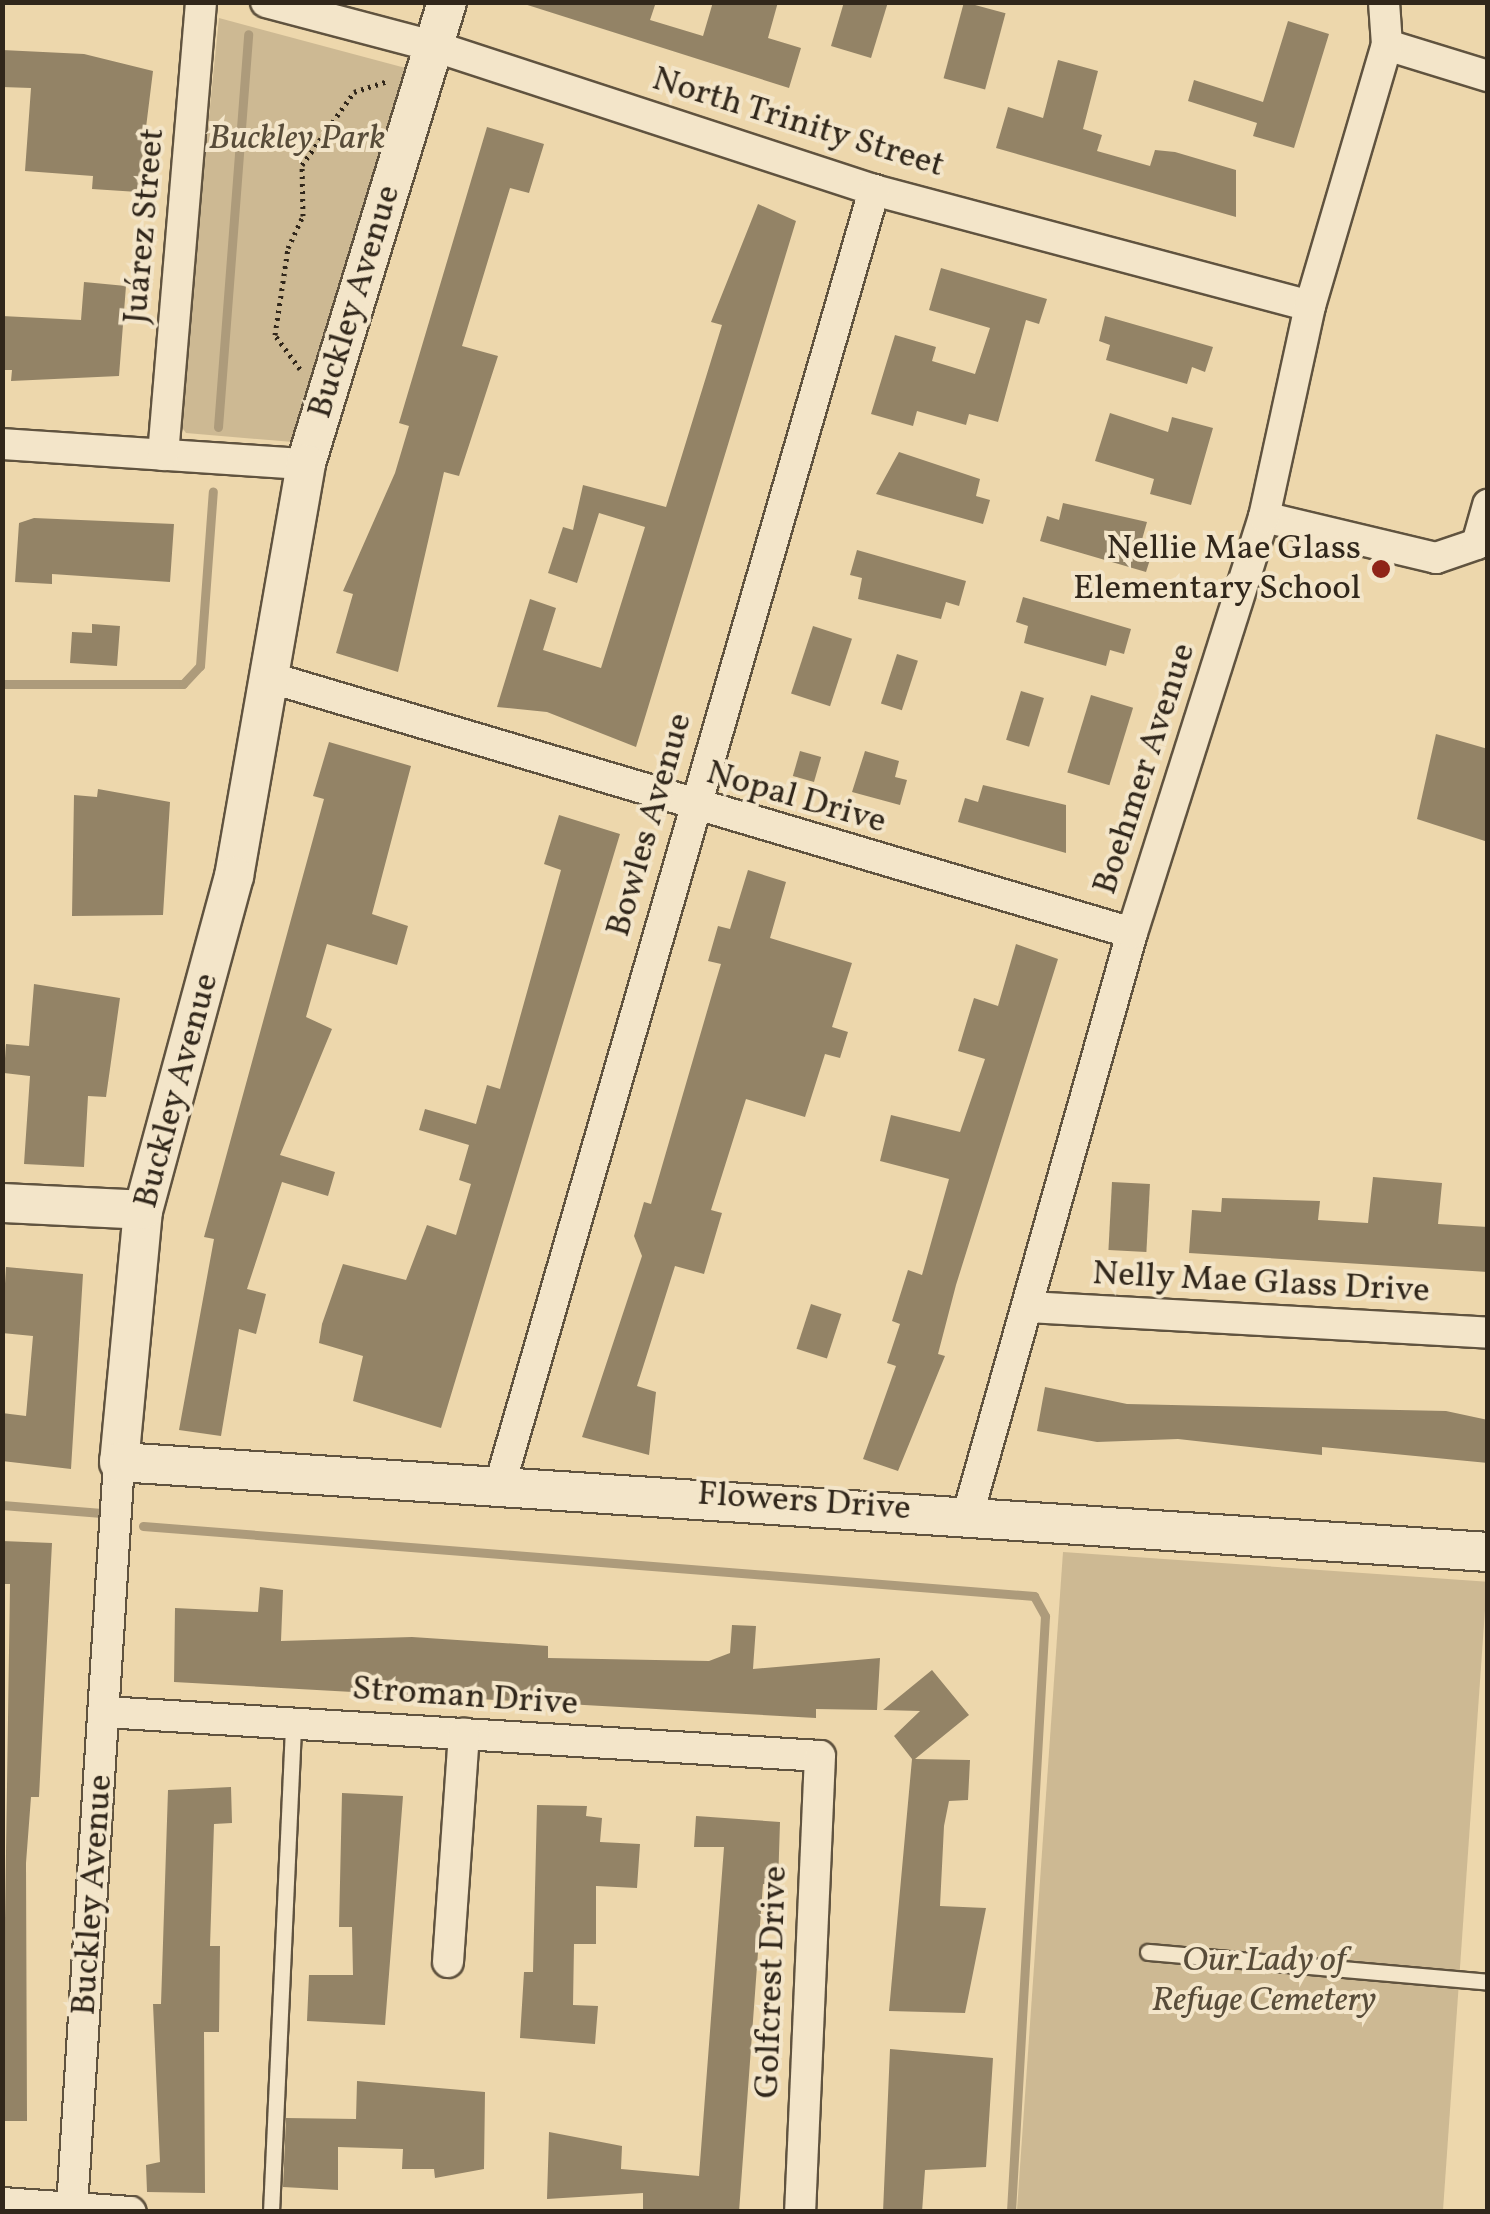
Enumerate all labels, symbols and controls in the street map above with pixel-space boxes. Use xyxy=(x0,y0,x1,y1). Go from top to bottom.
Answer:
street label: North Trinity Street xyxy=(646,58,950,188)
park label: Buckley Park xyxy=(209,118,385,160)
street label: Juárez Street xyxy=(116,126,174,326)
street label: Buckley Avenue xyxy=(299,180,411,424)
place label: Nellie Mae Glass Elementary School xyxy=(1072,528,1361,610)
marker: Nellie Mae Glass Elementary School xyxy=(1370,558,1392,580)
street label: Boehmer Avenue xyxy=(1085,638,1205,900)
street label: Bowles Avenue xyxy=(598,708,702,942)
street label: Nopal Drive xyxy=(701,752,891,844)
street label: Buckley Avenue xyxy=(125,968,229,1214)
street label: Nelly Mae Glass Drive xyxy=(1091,1253,1431,1313)
street label: Flowers Drive xyxy=(696,1474,912,1530)
street label: Stroman Drive xyxy=(350,1668,580,1726)
street label: Buckley Avenue xyxy=(64,1773,122,2017)
street label: Golfcrest Drive xyxy=(747,1865,797,2099)
park label: Our Lady of Refuge Cemetery xyxy=(1152,1940,1376,2022)

